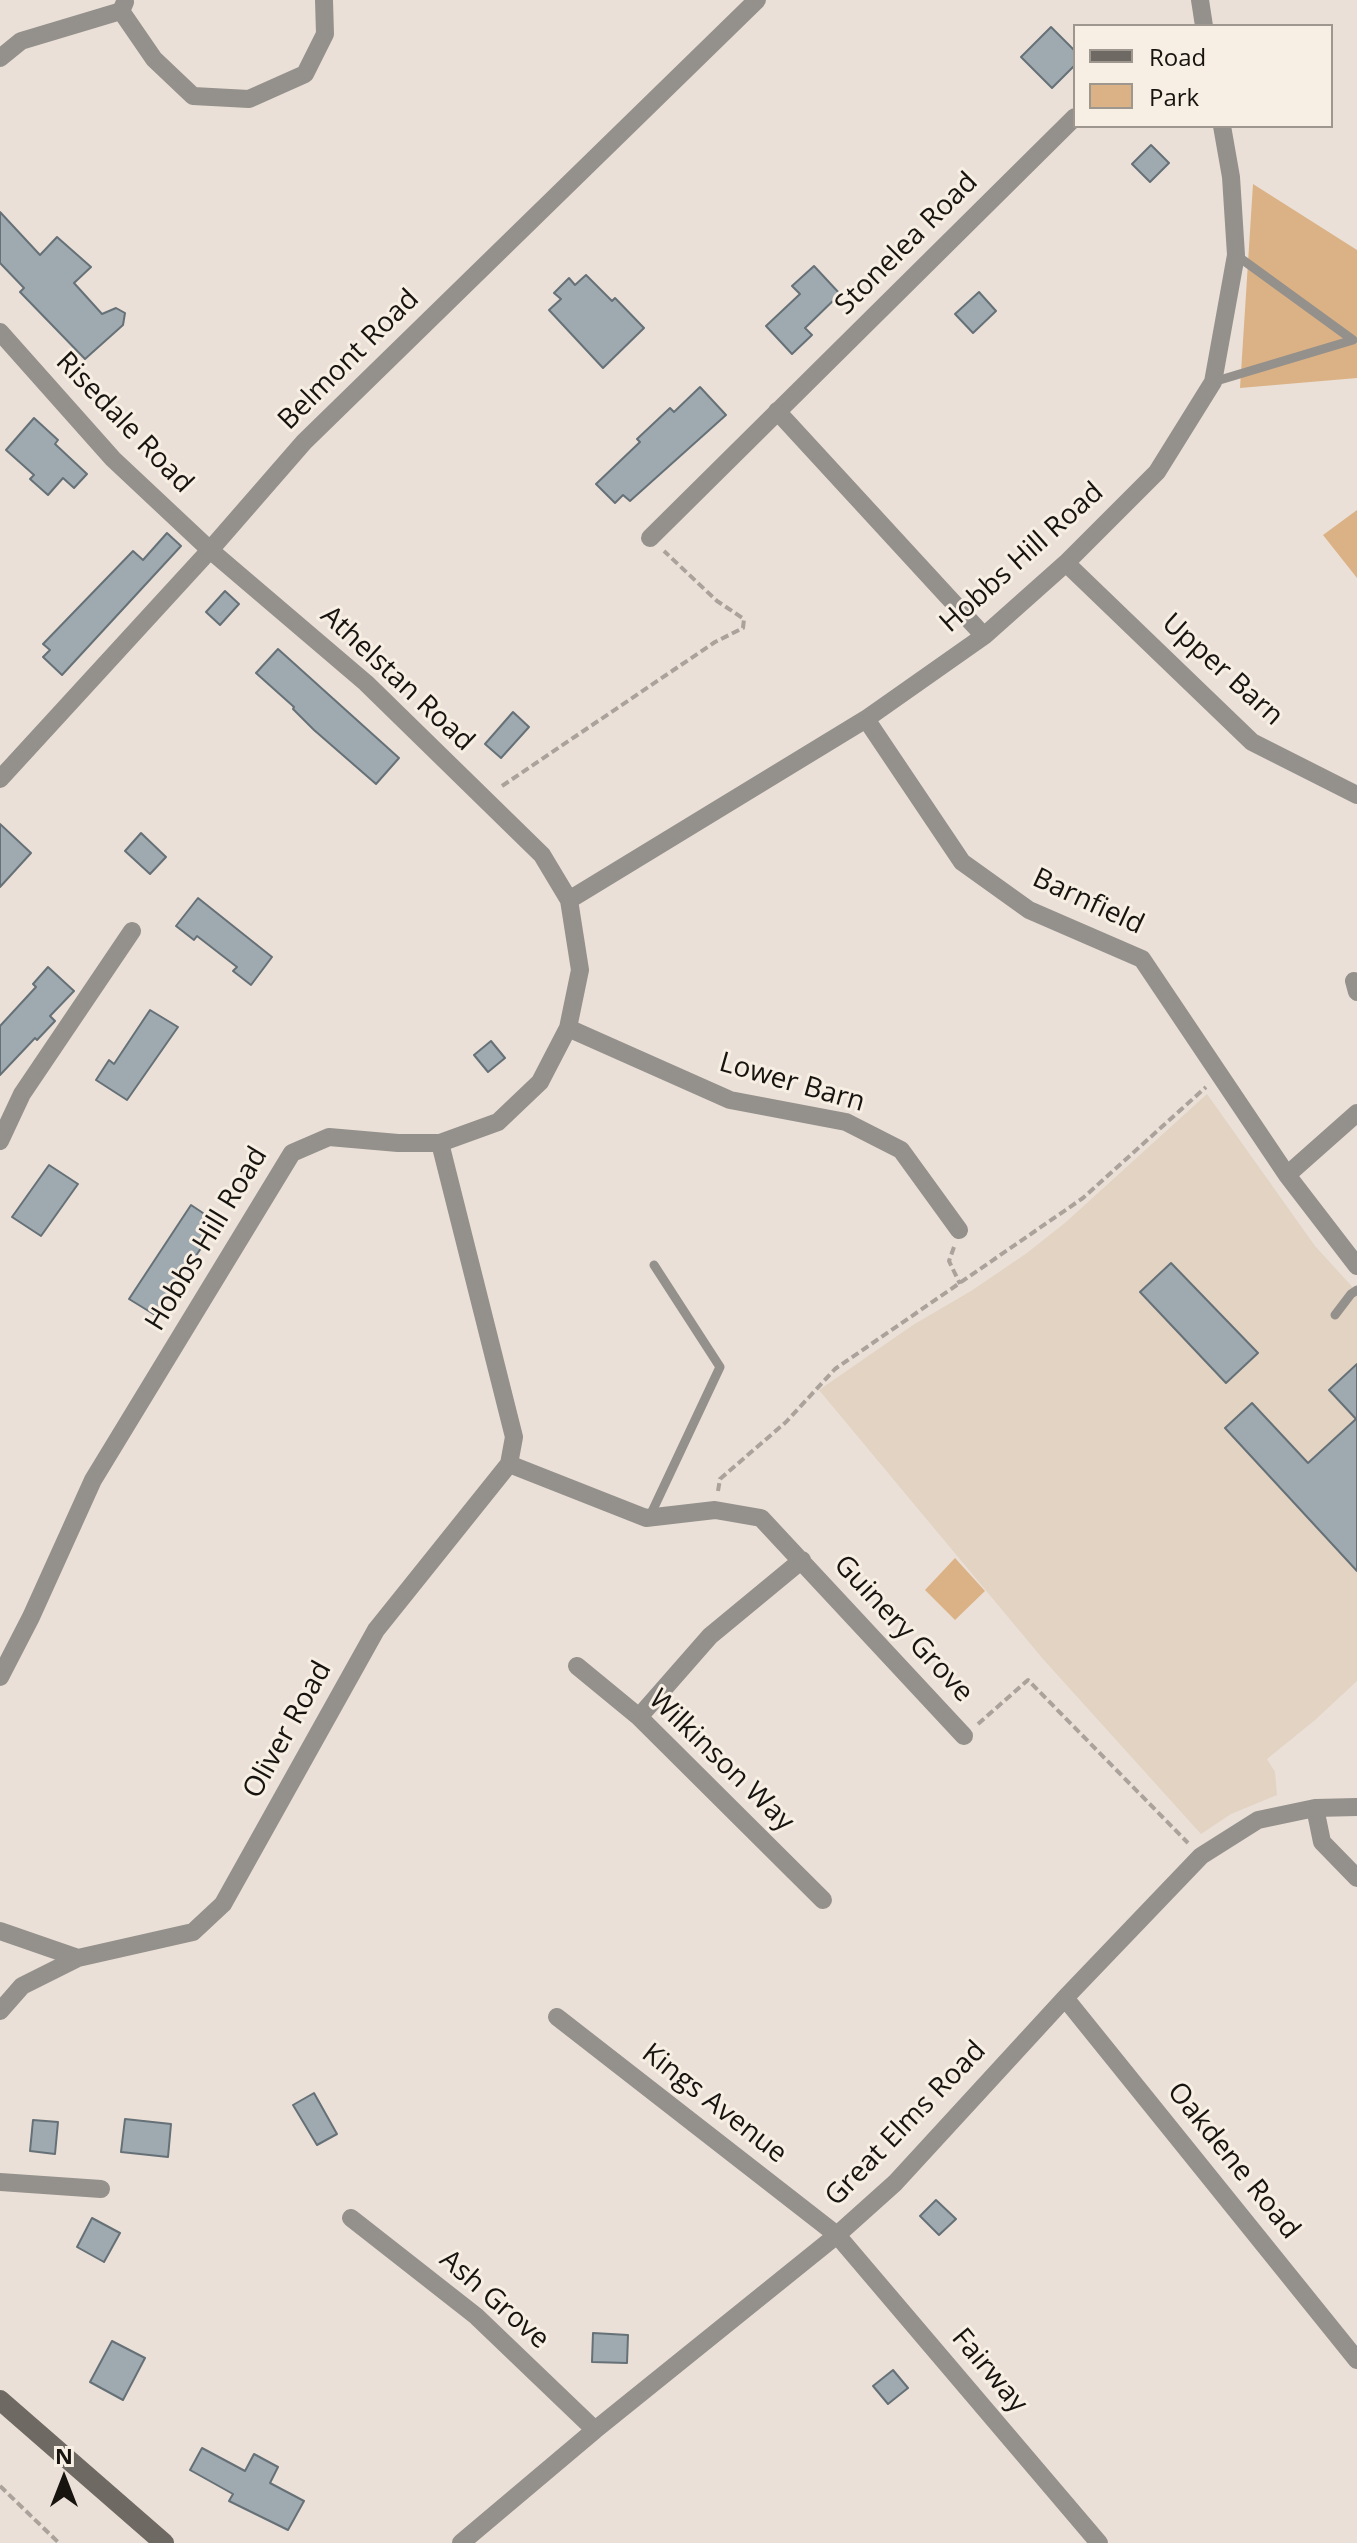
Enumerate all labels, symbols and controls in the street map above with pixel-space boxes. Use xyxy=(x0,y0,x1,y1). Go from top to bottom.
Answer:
legend xyxy=(1073,24,1333,128)
text: Road xyxy=(1149,40,1206,73)
text: Park xyxy=(1149,80,1199,113)
street label: Stonelea Road xyxy=(829,166,985,322)
street label: Belmont Road xyxy=(272,283,426,437)
street label: Risedale Road xyxy=(48,346,200,500)
street label: Hobbs Hill Road xyxy=(933,476,1111,640)
street label: Athelstan Road xyxy=(313,599,481,759)
street label: Upper Barn xyxy=(1155,607,1289,733)
street label: Barnfield xyxy=(1027,862,1149,942)
street label: Lower Barn xyxy=(715,1046,869,1120)
street label: Hobbs Hill Road xyxy=(139,1141,275,1337)
street label: Guinery Grove xyxy=(826,1549,980,1709)
street label: Oliver Road xyxy=(237,1656,339,1804)
street label: Wilkinson Way xyxy=(641,1683,801,1839)
street label: Great Elms Road xyxy=(819,2035,993,2213)
street label: Kings Avenue xyxy=(635,2037,793,2171)
street label: Oakdene Road xyxy=(1160,2076,1306,2246)
street label: Ash Grove xyxy=(432,2243,556,2357)
street label: Fairway xyxy=(944,2322,1034,2420)
north arrow xyxy=(24,2439,104,2519)
text: N xyxy=(55,2440,73,2470)

